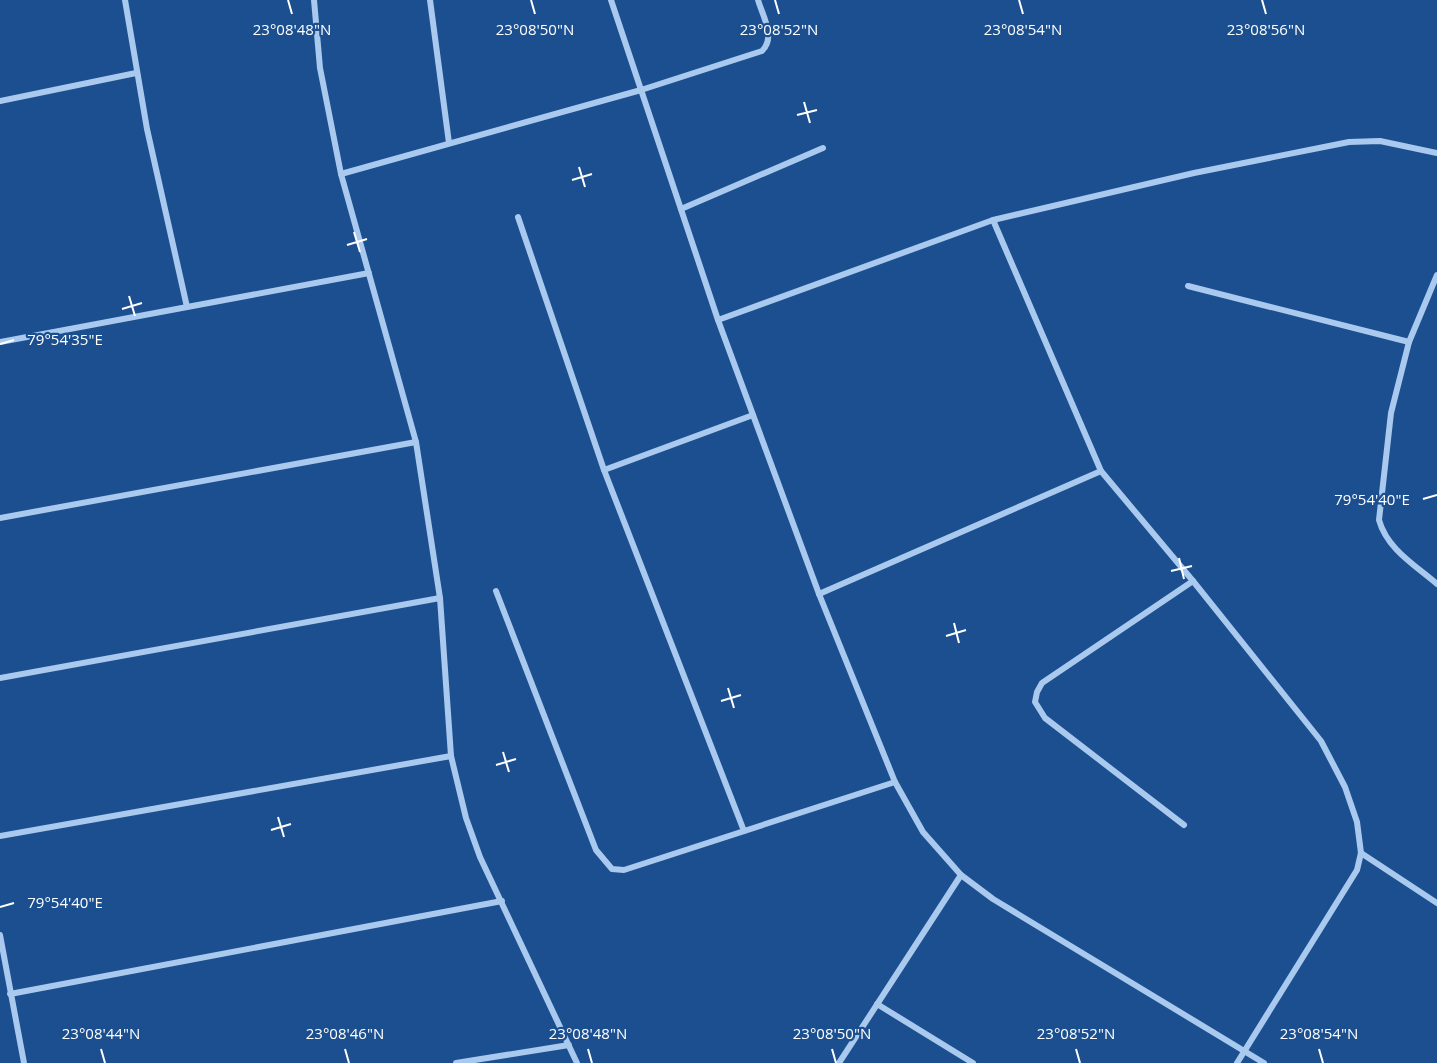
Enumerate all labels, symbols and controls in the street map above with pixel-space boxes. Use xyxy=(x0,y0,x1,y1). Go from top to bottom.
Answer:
text: 23°08'48"N xyxy=(253,19,331,39)
text: 23°08'50"N xyxy=(496,19,574,39)
text: 23°08'52"N xyxy=(740,19,818,39)
text: 23°08'54"N xyxy=(984,19,1062,39)
text: 23°08'56"N xyxy=(1227,19,1305,39)
text: 79°54'35"E xyxy=(27,329,103,349)
text: 79°54'40"E xyxy=(1334,489,1410,509)
text: 79°54'40"E xyxy=(27,892,103,912)
text: 23°08'44"N xyxy=(62,1023,140,1043)
text: 23°08'46"N xyxy=(306,1023,384,1043)
text: 23°08'48"N xyxy=(549,1023,627,1043)
text: 23°08'50"N xyxy=(793,1023,871,1043)
text: 23°08'52"N xyxy=(1037,1023,1115,1043)
text: 23°08'54"N xyxy=(1280,1023,1358,1043)

